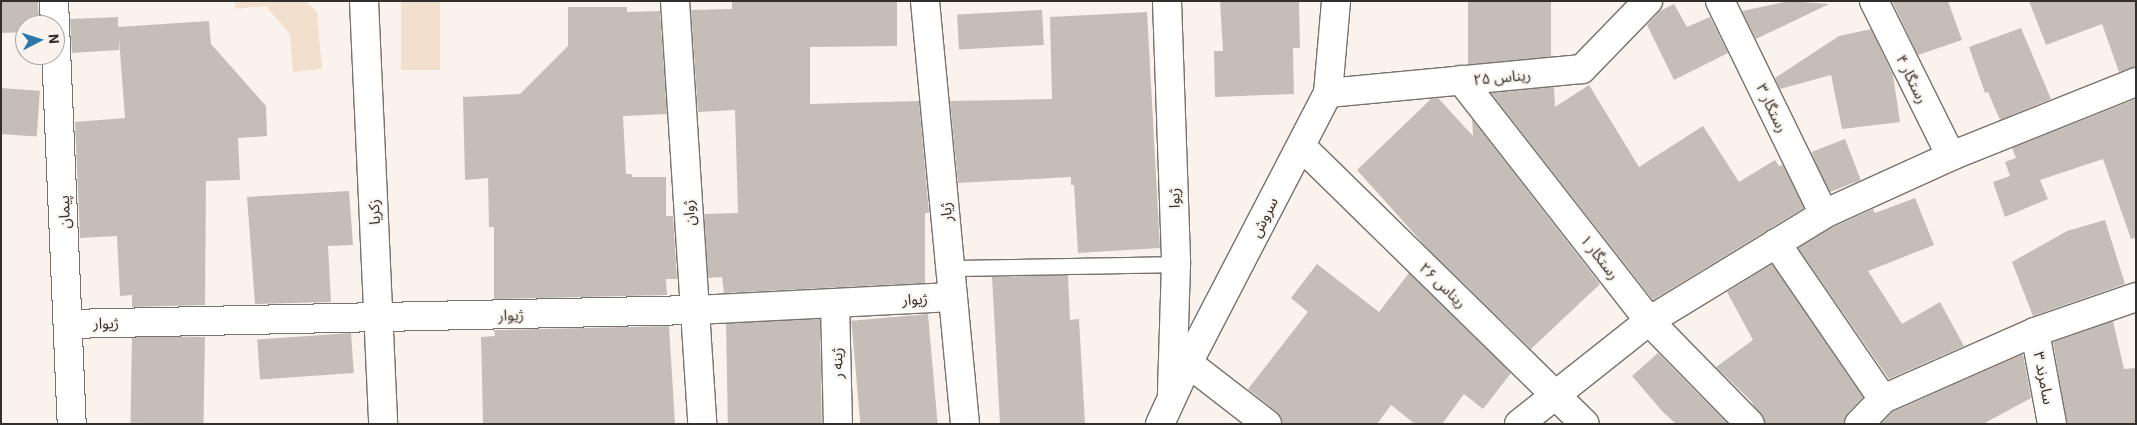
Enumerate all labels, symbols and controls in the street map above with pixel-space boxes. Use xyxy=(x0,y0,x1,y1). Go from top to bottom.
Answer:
north arrow xyxy=(15,15,65,65)
text: N xyxy=(45,33,63,45)
street label: رستگار ۴ xyxy=(1893,52,1931,106)
street label: ریناس ۲۵ xyxy=(1472,66,1532,88)
street label: رستگار ۳ xyxy=(1753,81,1791,135)
street label: ژیوا xyxy=(1165,188,1183,208)
street label: سروش xyxy=(1246,194,1282,240)
street label: پیمان xyxy=(54,195,74,229)
street label: زکریا xyxy=(364,199,384,225)
street label: ژوان xyxy=(679,199,699,227)
street label: ژیار xyxy=(936,201,956,223)
street label: رستگار ۱ xyxy=(1577,231,1623,283)
street label: ریناس ۲۶ xyxy=(1416,258,1470,312)
street label: ژیوار xyxy=(902,289,928,309)
street label: ژیوار xyxy=(498,306,524,324)
street label: ژیوار xyxy=(93,314,119,332)
street label: ژینه ر xyxy=(828,347,846,379)
street label: سامرند ۳ xyxy=(2030,350,2058,406)

